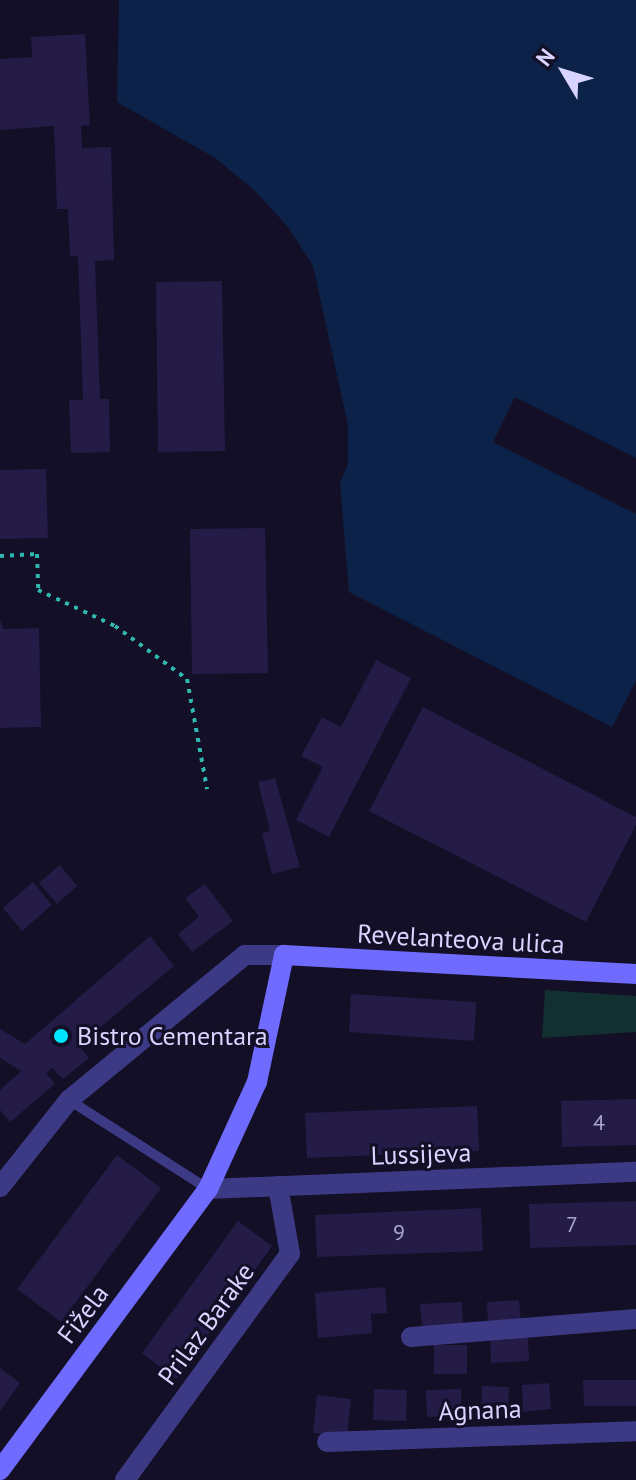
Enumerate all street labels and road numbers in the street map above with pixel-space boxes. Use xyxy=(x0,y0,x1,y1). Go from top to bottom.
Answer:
street label: Revelanteova ulica xyxy=(356,918,566,960)
street label: Lussijeva xyxy=(370,1137,472,1171)
street label: Prilaz Barake xyxy=(151,1257,261,1391)
street label: Fižela xyxy=(51,1279,115,1349)
street label: Agnana xyxy=(438,1393,522,1427)

